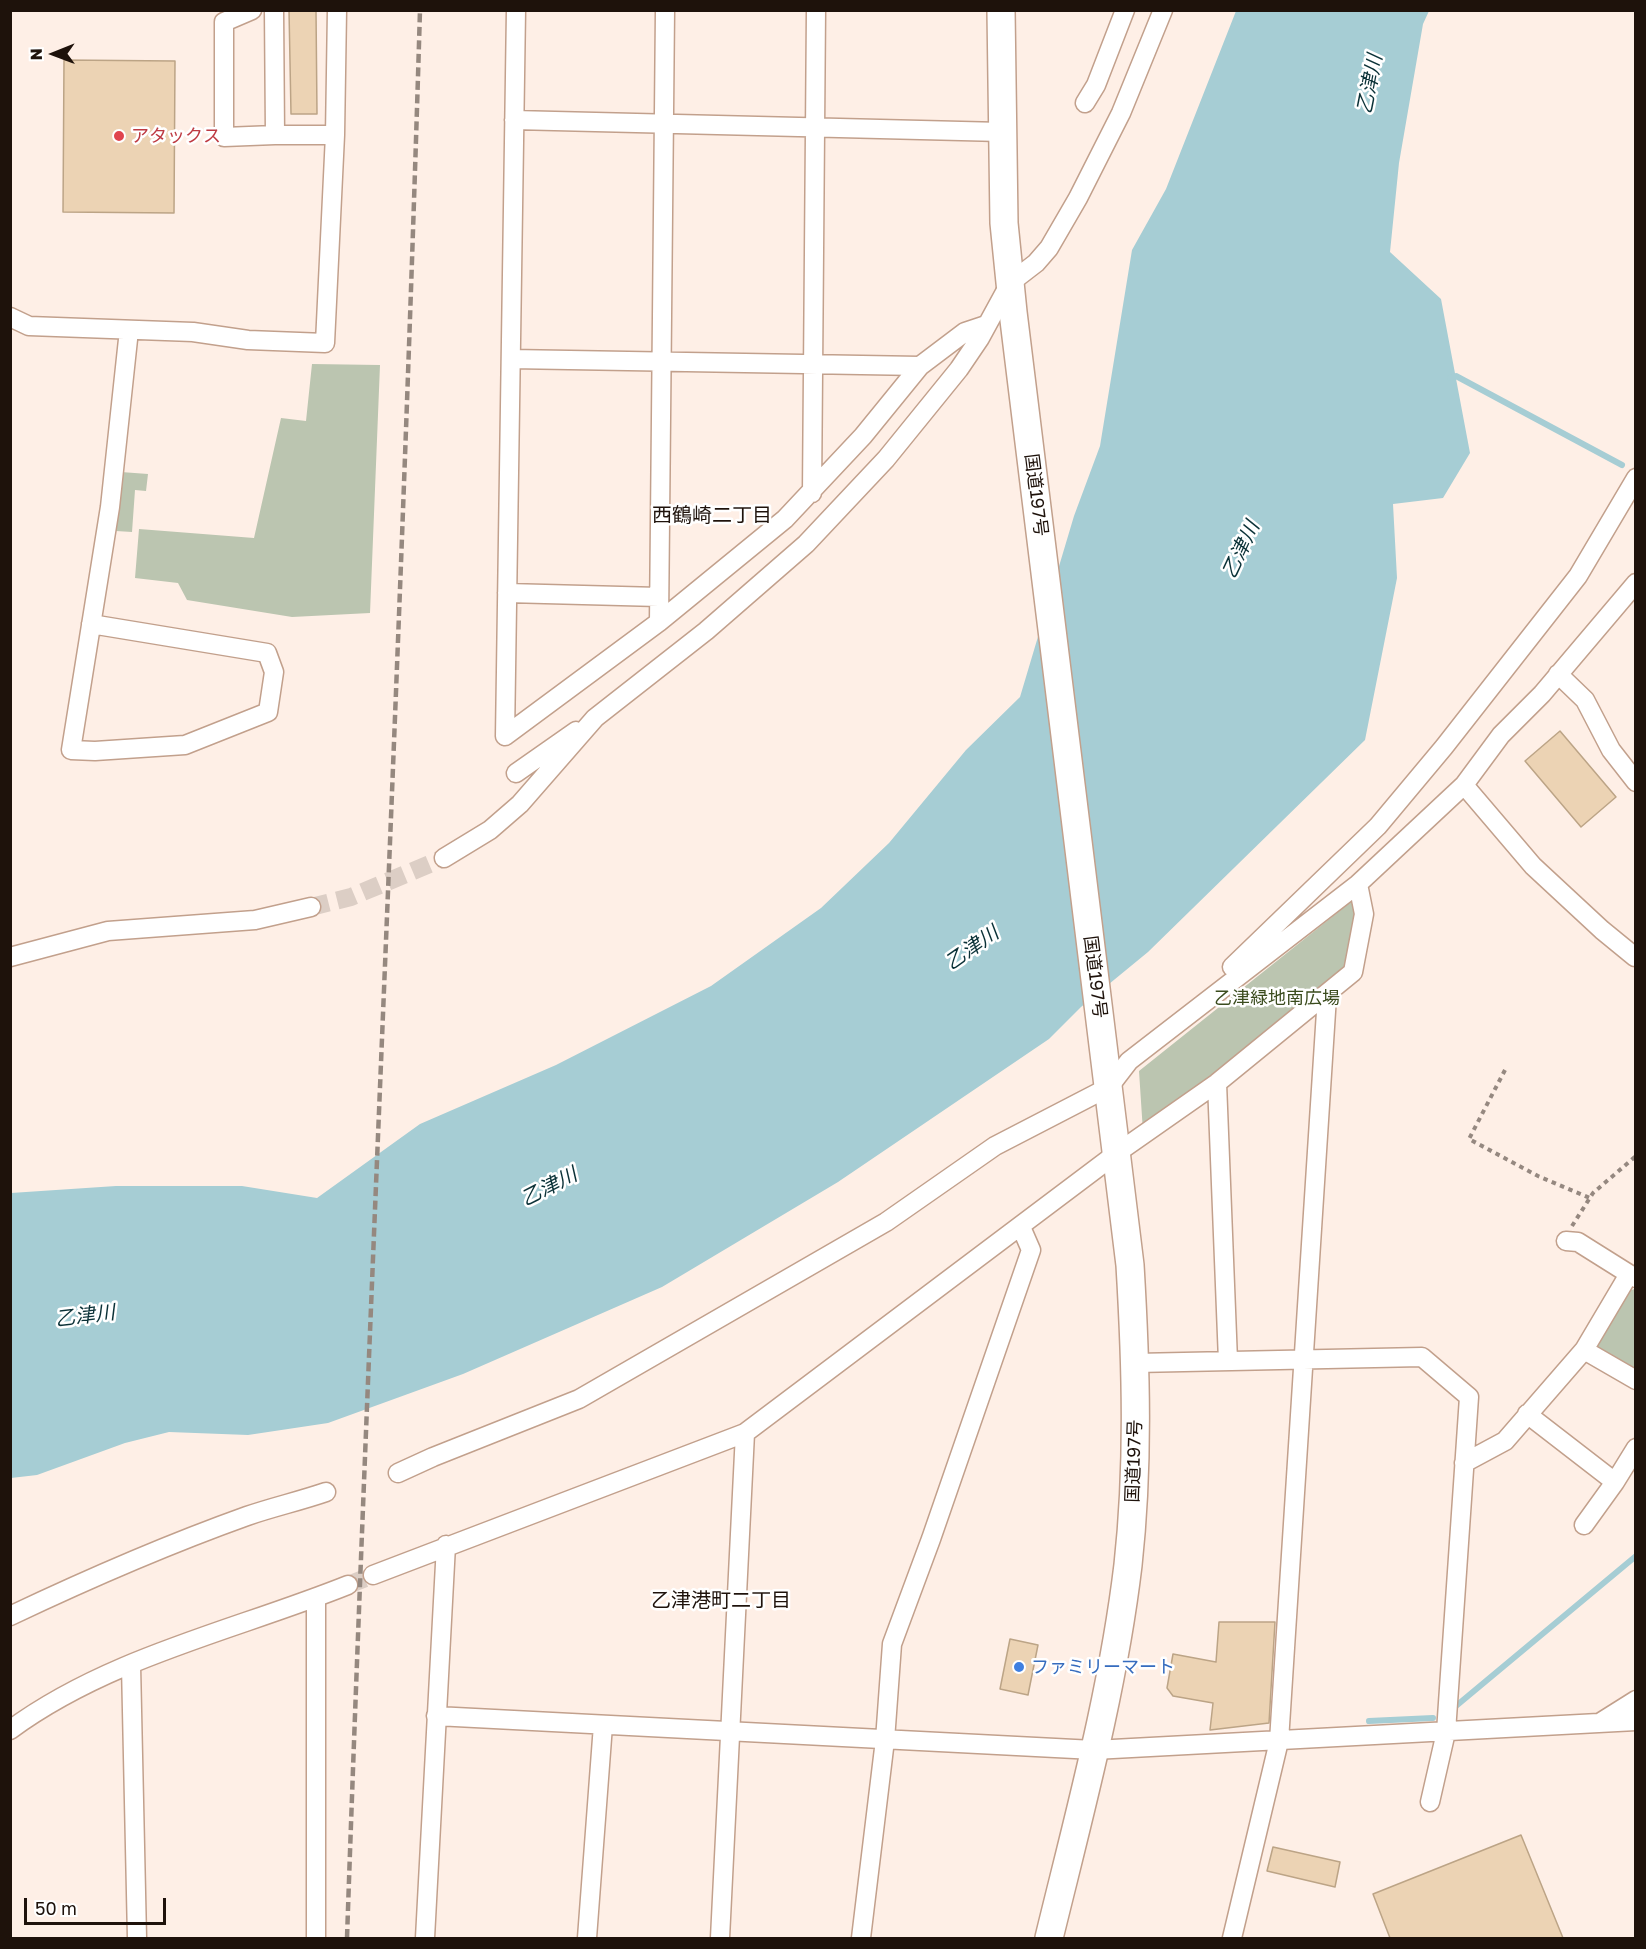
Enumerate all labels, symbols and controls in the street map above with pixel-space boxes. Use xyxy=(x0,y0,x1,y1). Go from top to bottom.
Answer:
north arrow xyxy=(24,24,84,84)
text: N xyxy=(26,48,46,61)
water label: 乙津川 xyxy=(1352,52,1388,116)
place label: アタックス xyxy=(131,125,221,147)
marker: アタックス xyxy=(112,129,126,143)
street label: 国道197号 xyxy=(1020,452,1052,538)
district label: 西鶴崎二丁目 xyxy=(652,504,772,528)
water label: 乙津川 xyxy=(1217,518,1265,582)
water label: 乙津川 xyxy=(941,921,1003,975)
street label: 国道197号 xyxy=(1079,934,1111,1020)
park label: 乙津緑地南広場 xyxy=(1214,987,1340,1009)
water label: 乙津川 xyxy=(517,1163,581,1211)
water label: 乙津川 xyxy=(54,1300,116,1332)
street label: 国道197号 xyxy=(1122,1419,1146,1503)
district label: 乙津港町二丁目 xyxy=(651,1589,791,1613)
place label: ファミリーマート xyxy=(1031,1656,1175,1678)
marker: ファミリーマート xyxy=(1012,1660,1026,1674)
scale bar xyxy=(27,1886,170,1924)
text: 50 m xyxy=(35,1897,77,1919)

